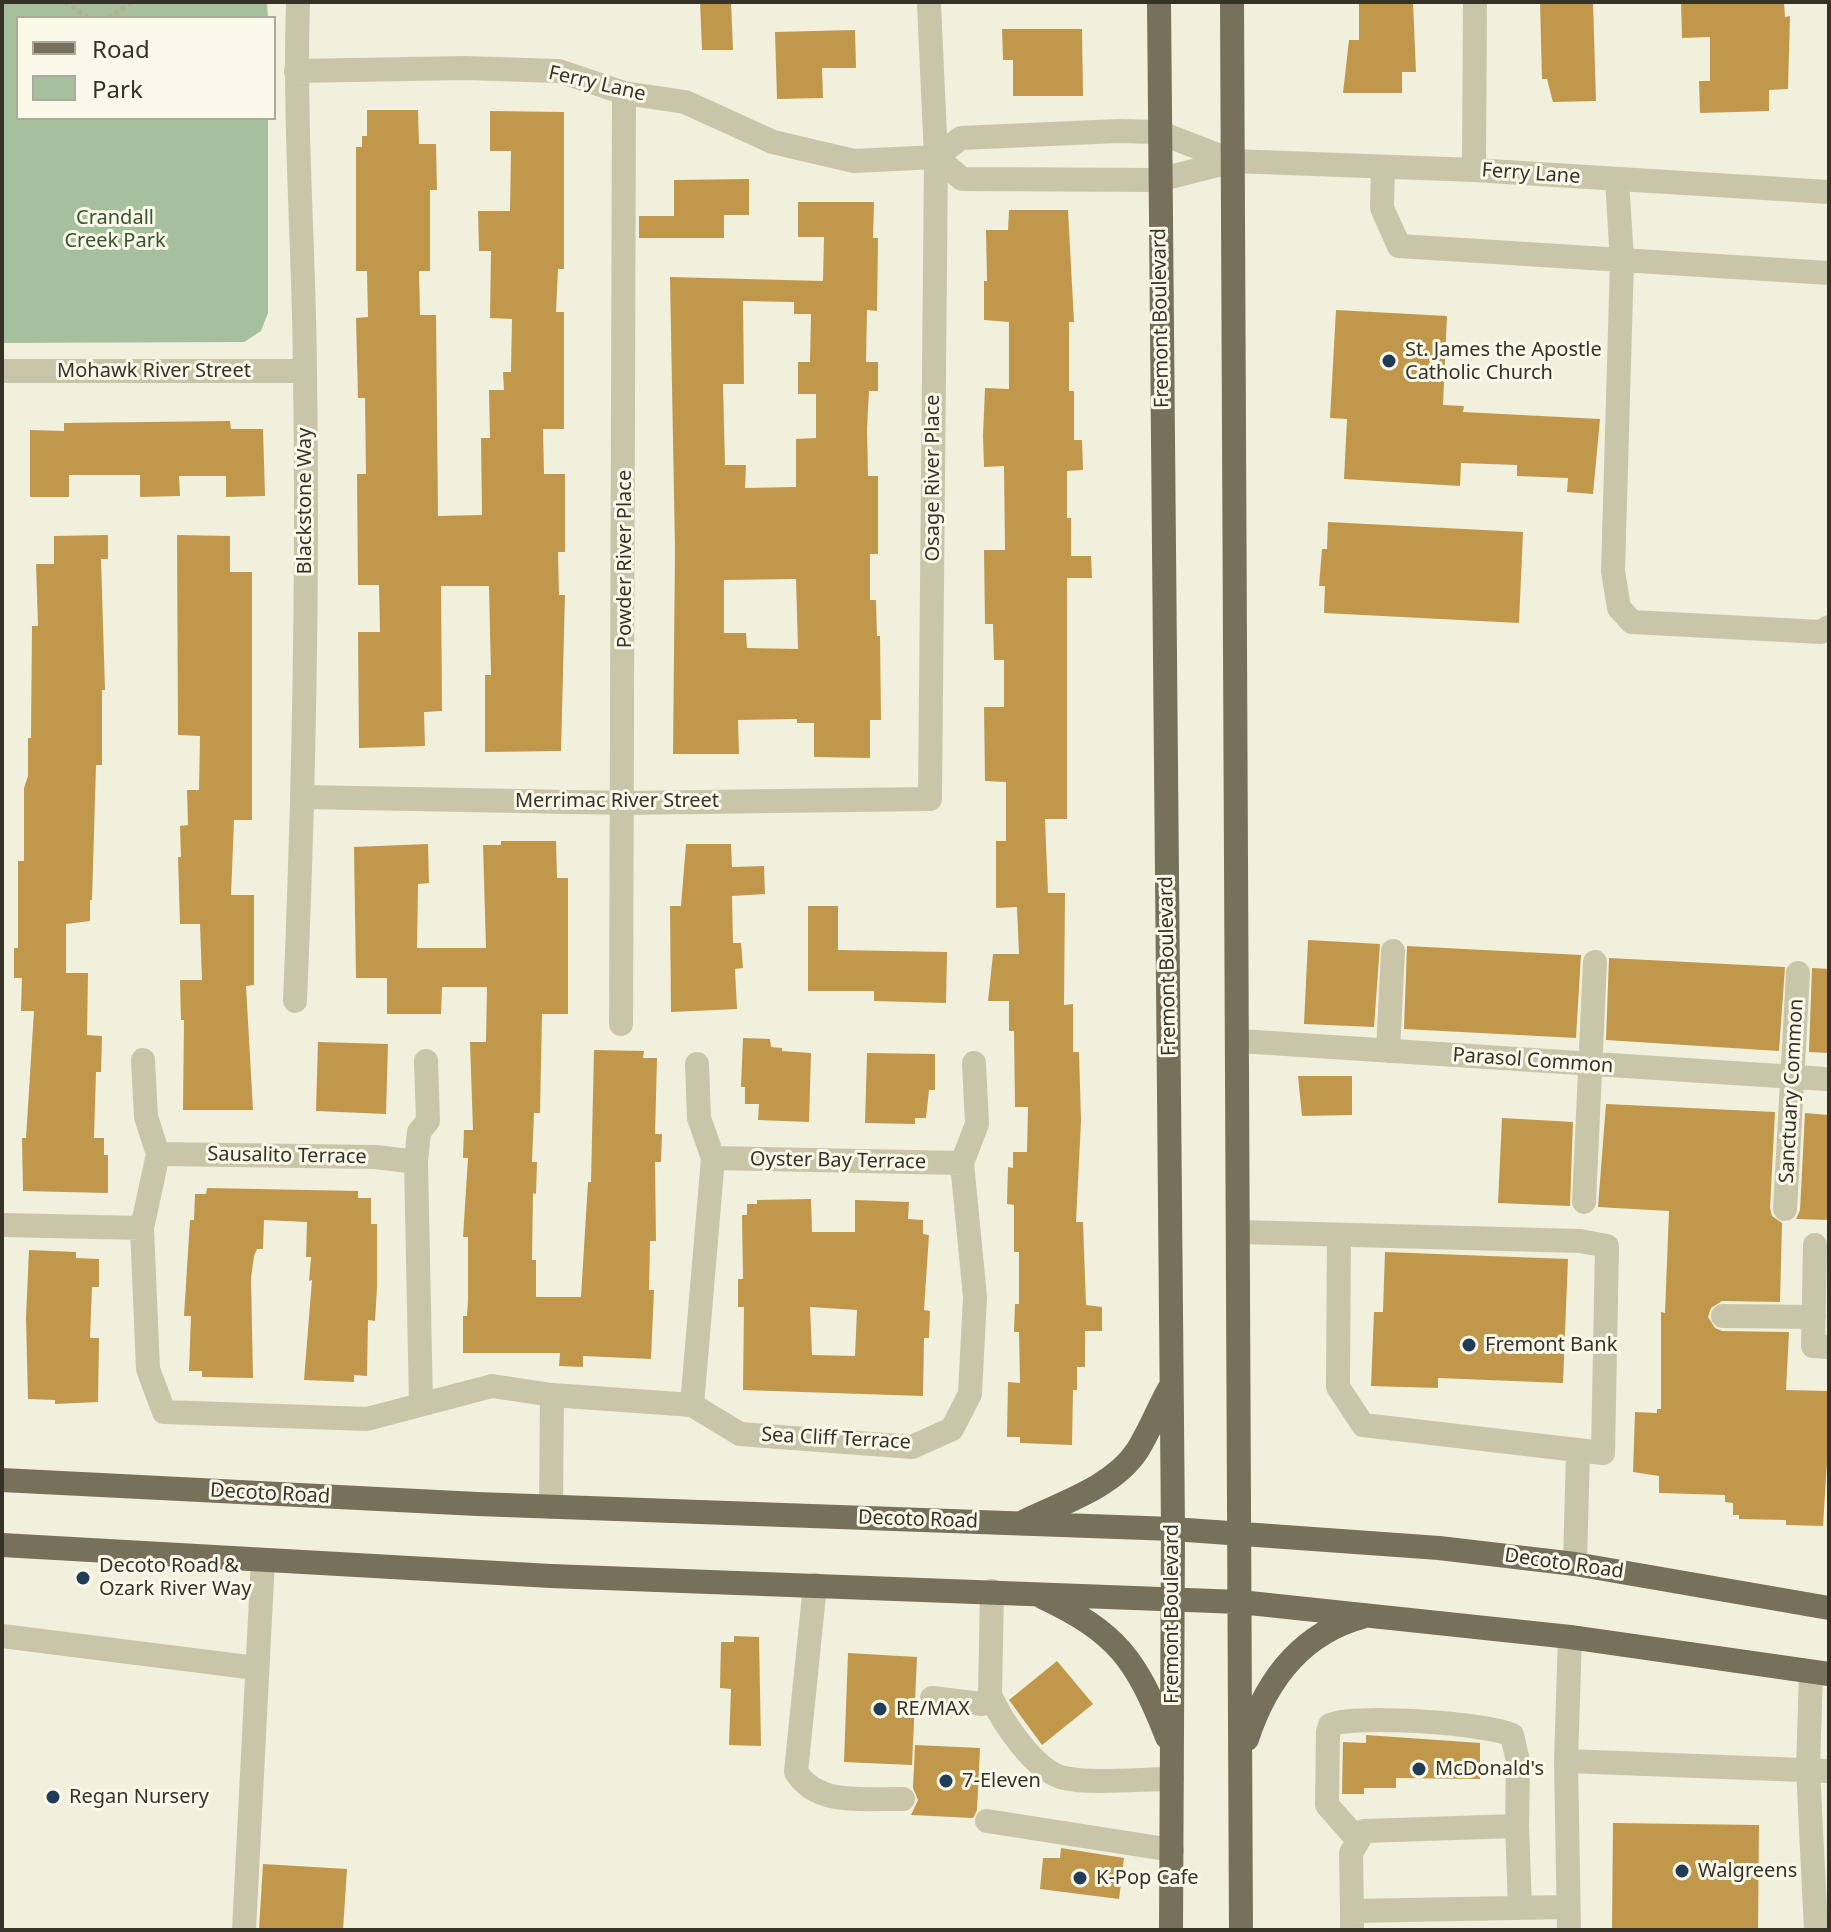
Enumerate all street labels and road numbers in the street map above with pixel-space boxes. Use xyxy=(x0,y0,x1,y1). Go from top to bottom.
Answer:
street label: Ferry Lane xyxy=(546,61,648,107)
street label: Ferry Lane xyxy=(1481,159,1581,189)
street label: Fremont Boulevard xyxy=(1147,228,1175,408)
street label: Mohawk River Street xyxy=(57,359,251,383)
street label: Osage River Place xyxy=(921,394,945,562)
street label: Blackstone Way xyxy=(293,427,317,575)
street label: Powder River Place xyxy=(613,470,637,648)
street label: Merrimac River Street xyxy=(515,789,719,813)
street label: Fremont Boulevard xyxy=(1154,876,1182,1056)
street label: Sanctuary Common xyxy=(1775,998,1809,1184)
street label: Parasol Common xyxy=(1452,1043,1614,1079)
street label: Sausalito Terrace xyxy=(207,1143,367,1169)
street label: Oyster Bay Terrace xyxy=(750,1147,926,1175)
street label: Sea Cliff Terrace xyxy=(761,1423,911,1455)
street label: Decoto Road xyxy=(209,1479,331,1509)
street label: Decoto Road xyxy=(858,1506,978,1534)
street label: Fremont Boulevard xyxy=(1160,1524,1184,1704)
street label: Decoto Road xyxy=(1503,1544,1625,1584)

